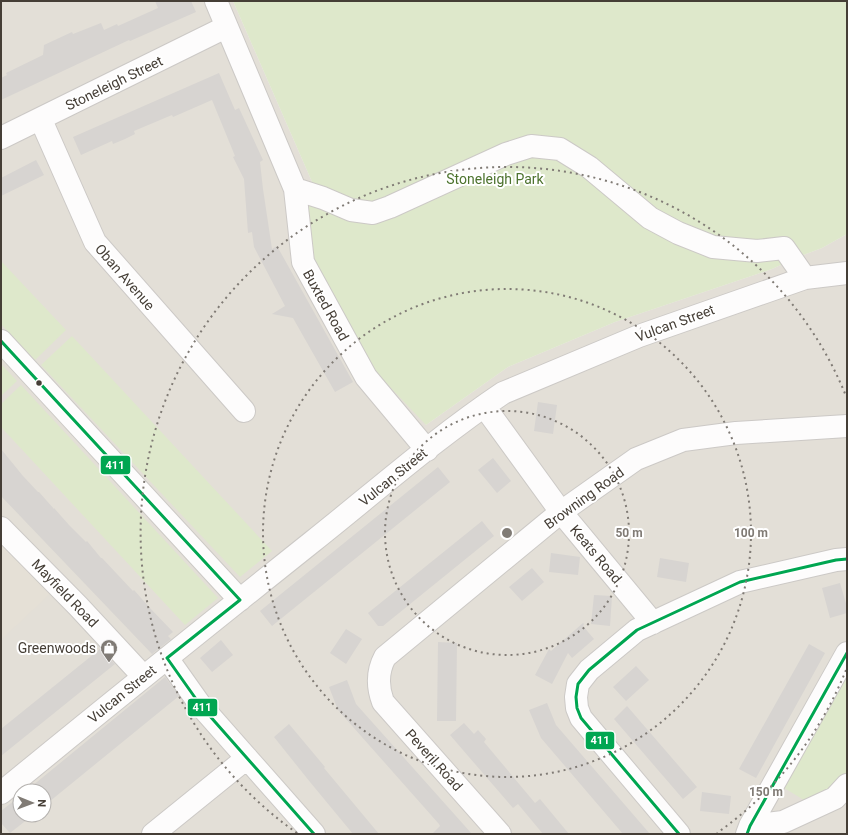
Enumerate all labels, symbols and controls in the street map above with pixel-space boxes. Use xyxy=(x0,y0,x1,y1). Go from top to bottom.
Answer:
street label: Stoneleigh Street xyxy=(63,52,166,113)
park label: Stoneleigh Park xyxy=(446,171,545,187)
street label: Oban Avenue xyxy=(92,241,158,313)
street label: Buxted Road xyxy=(300,267,352,343)
street label: Vulcan Street xyxy=(633,301,717,345)
unlabelled marker xyxy=(34,378,44,388)
street label: Vulcan Street xyxy=(356,444,431,509)
line badge: 411 xyxy=(100,455,131,475)
text: 411 xyxy=(106,459,124,472)
street label: Browning Road xyxy=(541,464,627,532)
street label: Keats Road xyxy=(567,522,625,586)
centre of rings xyxy=(500,526,514,540)
text: 50 m xyxy=(615,526,643,540)
text: 100 m xyxy=(734,526,768,540)
street label: Mayfield Road xyxy=(29,556,101,630)
shop icon: Greenwoods xyxy=(99,638,119,663)
place label: Greenwoods xyxy=(18,640,96,656)
street label: Vulcan Street xyxy=(85,661,160,726)
line badge: 411 xyxy=(187,698,218,717)
text: 411 xyxy=(193,701,211,714)
street label: Peveril Road xyxy=(402,726,466,794)
line badge: 411 xyxy=(585,731,615,750)
text: 411 xyxy=(591,734,609,747)
north arrow xyxy=(12,783,52,823)
text: 150 m xyxy=(749,785,783,799)
text: N xyxy=(35,799,48,807)

